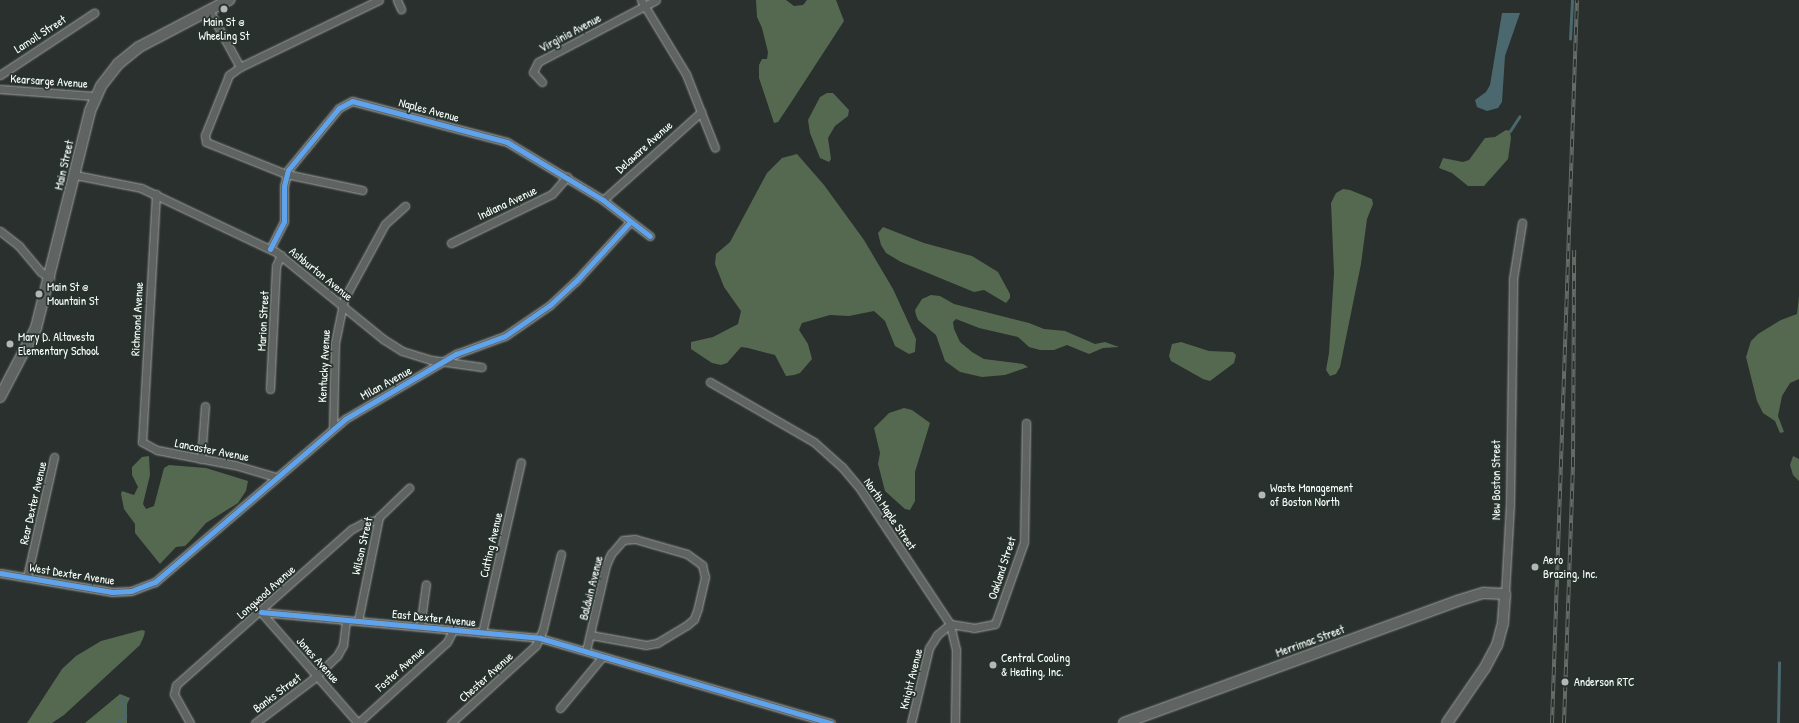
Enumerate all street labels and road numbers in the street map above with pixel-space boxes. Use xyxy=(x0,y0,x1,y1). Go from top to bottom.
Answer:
street label: Virginia Avenue xyxy=(537,11,603,55)
street label: Lamoil Street xyxy=(11,12,69,56)
street label: Kearsarge Avenue xyxy=(10,71,88,91)
street label: Naples Avenue xyxy=(397,95,461,125)
street label: Delaware Avenue xyxy=(613,118,675,176)
street label: Main Street xyxy=(51,139,77,191)
street label: Indiana Avenue xyxy=(475,183,539,223)
street label: Ashburton Avenue xyxy=(286,244,356,304)
street label: Richmond Avenue xyxy=(128,282,146,356)
street label: Marion Street xyxy=(254,291,272,351)
street label: Kentucky Avenue xyxy=(315,329,333,403)
street label: Milan Avenue xyxy=(358,363,414,403)
street label: Lancaster Avenue xyxy=(174,436,250,464)
street label: New Boston Street xyxy=(1489,440,1503,520)
street label: Rear Dexter Avenue xyxy=(16,460,50,546)
street label: North Maple Street xyxy=(861,475,919,553)
street label: Cutting Avenue xyxy=(477,511,505,579)
street label: Wilson Street xyxy=(348,516,376,576)
street label: Oakland Street xyxy=(985,535,1019,601)
street label: Baldwin Avenue xyxy=(576,554,606,622)
street label: West Dexter Avenue xyxy=(28,560,116,588)
street label: Longwood Avenue xyxy=(234,562,298,622)
street label: East Dexter Avenue xyxy=(391,606,477,630)
street label: Merrimac Street xyxy=(1274,622,1346,660)
street label: Jones Avenue xyxy=(293,634,343,686)
street label: Foster Avenue xyxy=(373,643,427,695)
street label: Knight Avenue xyxy=(897,647,925,711)
street label: Chester Avenue xyxy=(456,649,516,705)
street label: Banks Street xyxy=(250,670,304,716)

